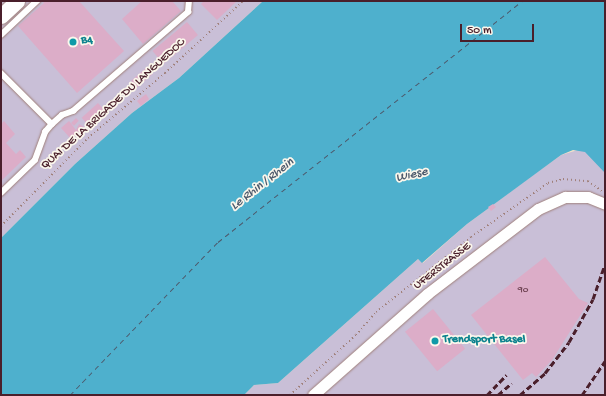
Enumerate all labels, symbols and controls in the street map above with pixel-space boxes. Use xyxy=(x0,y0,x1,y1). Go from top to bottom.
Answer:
scale bar xyxy=(462,16,536,42)
text: 50 m xyxy=(467,24,492,38)
place label: B4 xyxy=(81,35,93,49)
street label: QUAI DE LA BRIGADE DU LANGUEDOC xyxy=(39,36,189,174)
marker: B4 xyxy=(68,37,78,47)
water label: Le Rhin / Rhein xyxy=(228,155,298,215)
water label: Wiese xyxy=(395,165,429,187)
street label: UFERSTRASSE xyxy=(411,240,475,294)
house number: 90 xyxy=(518,285,528,297)
place label: Trendsport Basel xyxy=(443,334,525,348)
marker: Trendsport Basel xyxy=(430,336,440,346)

